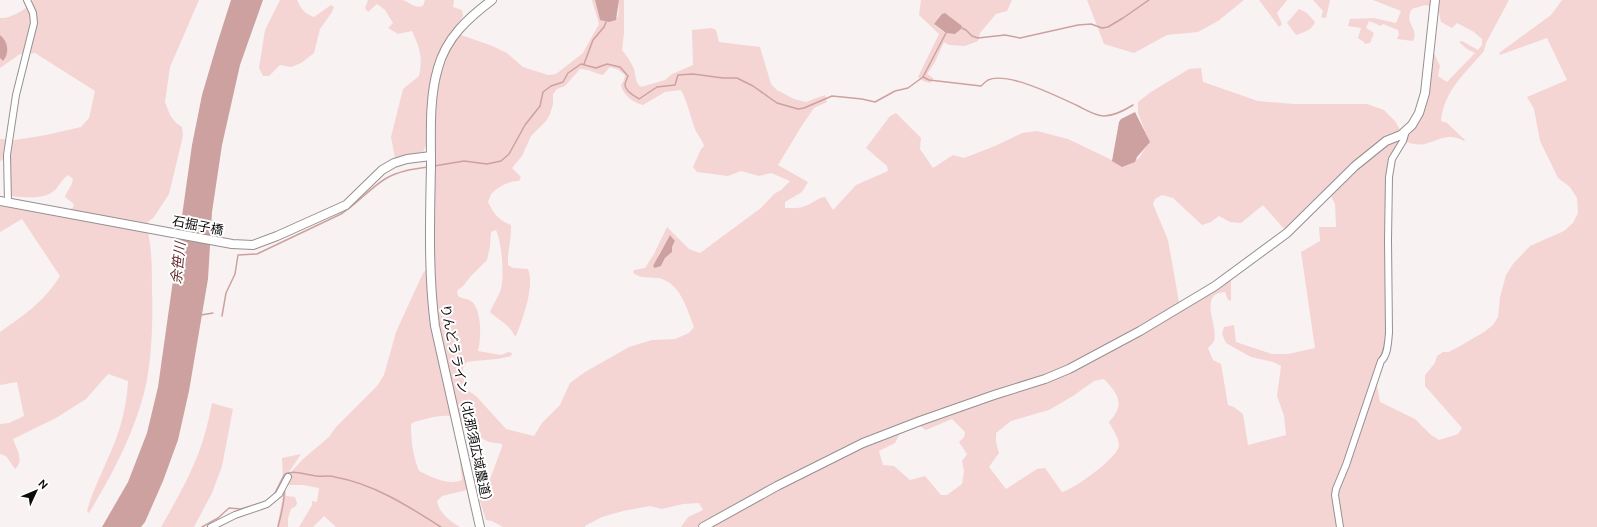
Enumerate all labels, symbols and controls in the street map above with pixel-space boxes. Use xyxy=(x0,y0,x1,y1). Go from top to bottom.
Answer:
street label: 石掘子橋 xyxy=(171,213,225,237)
water label: 余笹川 xyxy=(168,239,188,285)
street label: りんどうライン（北那須広域農道） xyxy=(439,303,495,509)
north arrow xyxy=(16,471,56,511)
text: N xyxy=(36,477,50,491)

